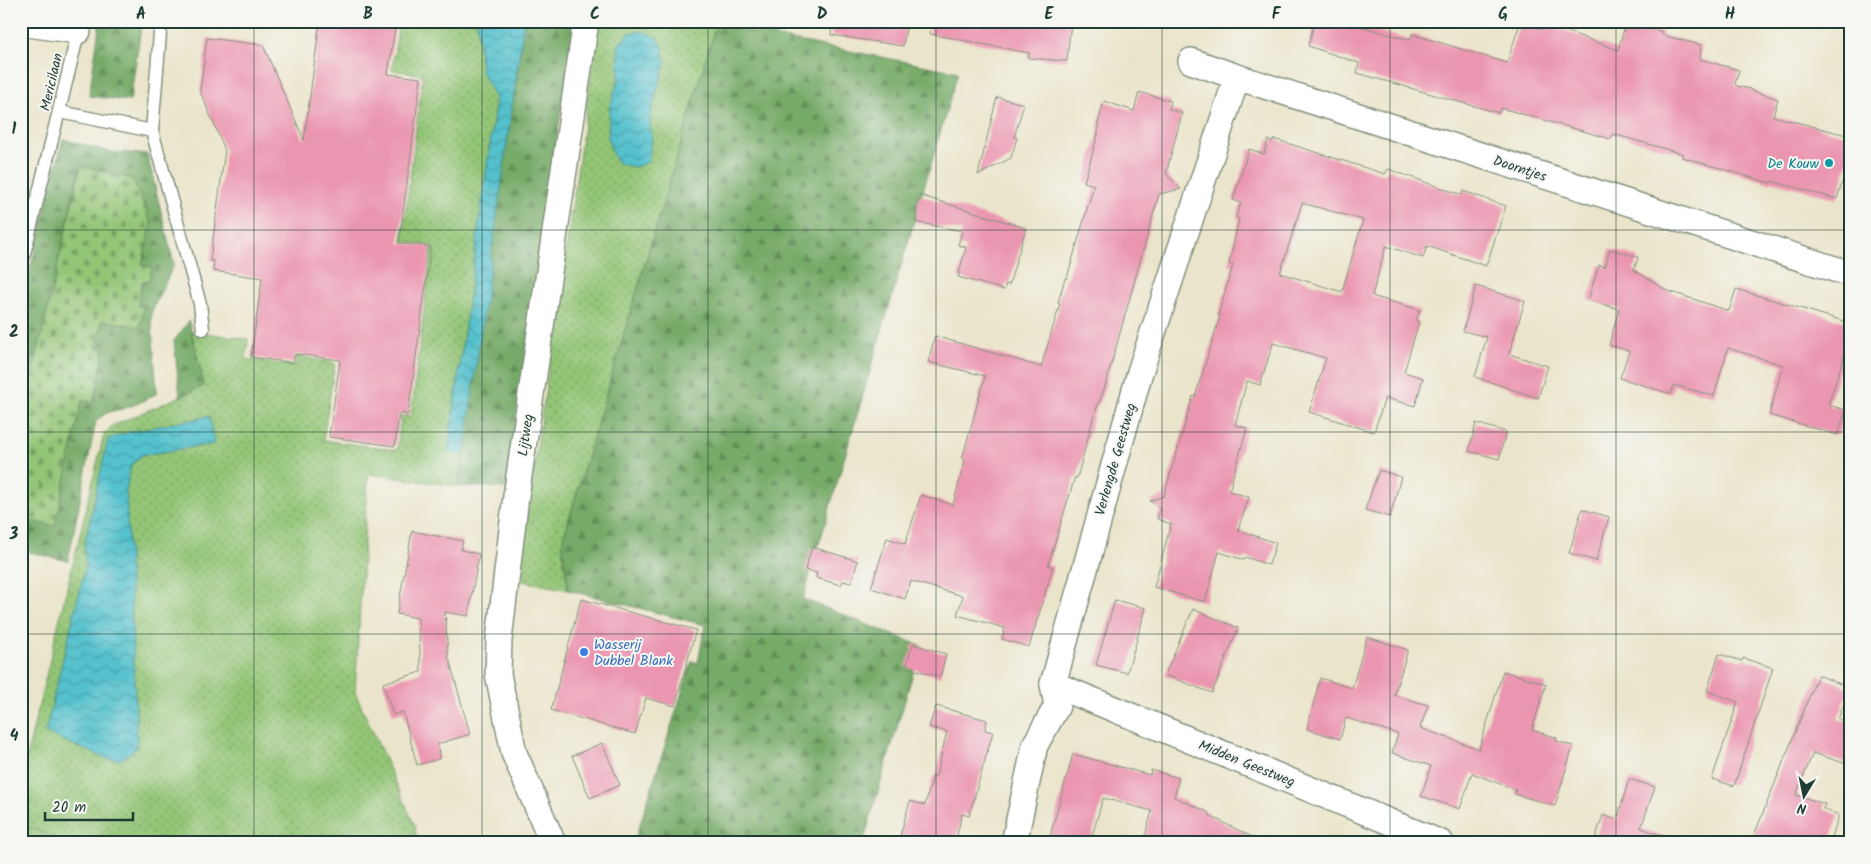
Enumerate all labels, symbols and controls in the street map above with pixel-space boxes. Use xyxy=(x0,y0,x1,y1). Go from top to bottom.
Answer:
text: A xyxy=(136,2,146,27)
text: B xyxy=(363,2,373,27)
text: C xyxy=(590,2,600,27)
text: D xyxy=(817,2,828,27)
text: E xyxy=(1045,2,1055,27)
text: F xyxy=(1272,2,1282,27)
text: G xyxy=(1498,2,1508,27)
text: H xyxy=(1725,2,1735,27)
street label: Mericilaan xyxy=(35,51,69,113)
text: 1 xyxy=(12,117,17,142)
street label: Doorntjes xyxy=(1490,150,1549,188)
place label: De Kouw xyxy=(1767,153,1820,175)
marker: De Kouw xyxy=(1823,157,1835,169)
text: 2 xyxy=(9,320,19,345)
street label: Verlengde Geestweg xyxy=(1089,400,1143,518)
street label: Lijtweg xyxy=(512,413,540,458)
text: 3 xyxy=(9,522,19,547)
place label: Wasserij Dubbel Blank xyxy=(594,634,673,672)
marker: Wasserij Dubbel Blank xyxy=(578,646,590,658)
text: 4 xyxy=(10,724,19,749)
street label: Midden Geestweg xyxy=(1195,735,1298,793)
north arrow xyxy=(1778,772,1828,822)
scale bar xyxy=(45,789,132,821)
text: 20 m xyxy=(52,796,86,820)
text: N xyxy=(1795,796,1808,819)

